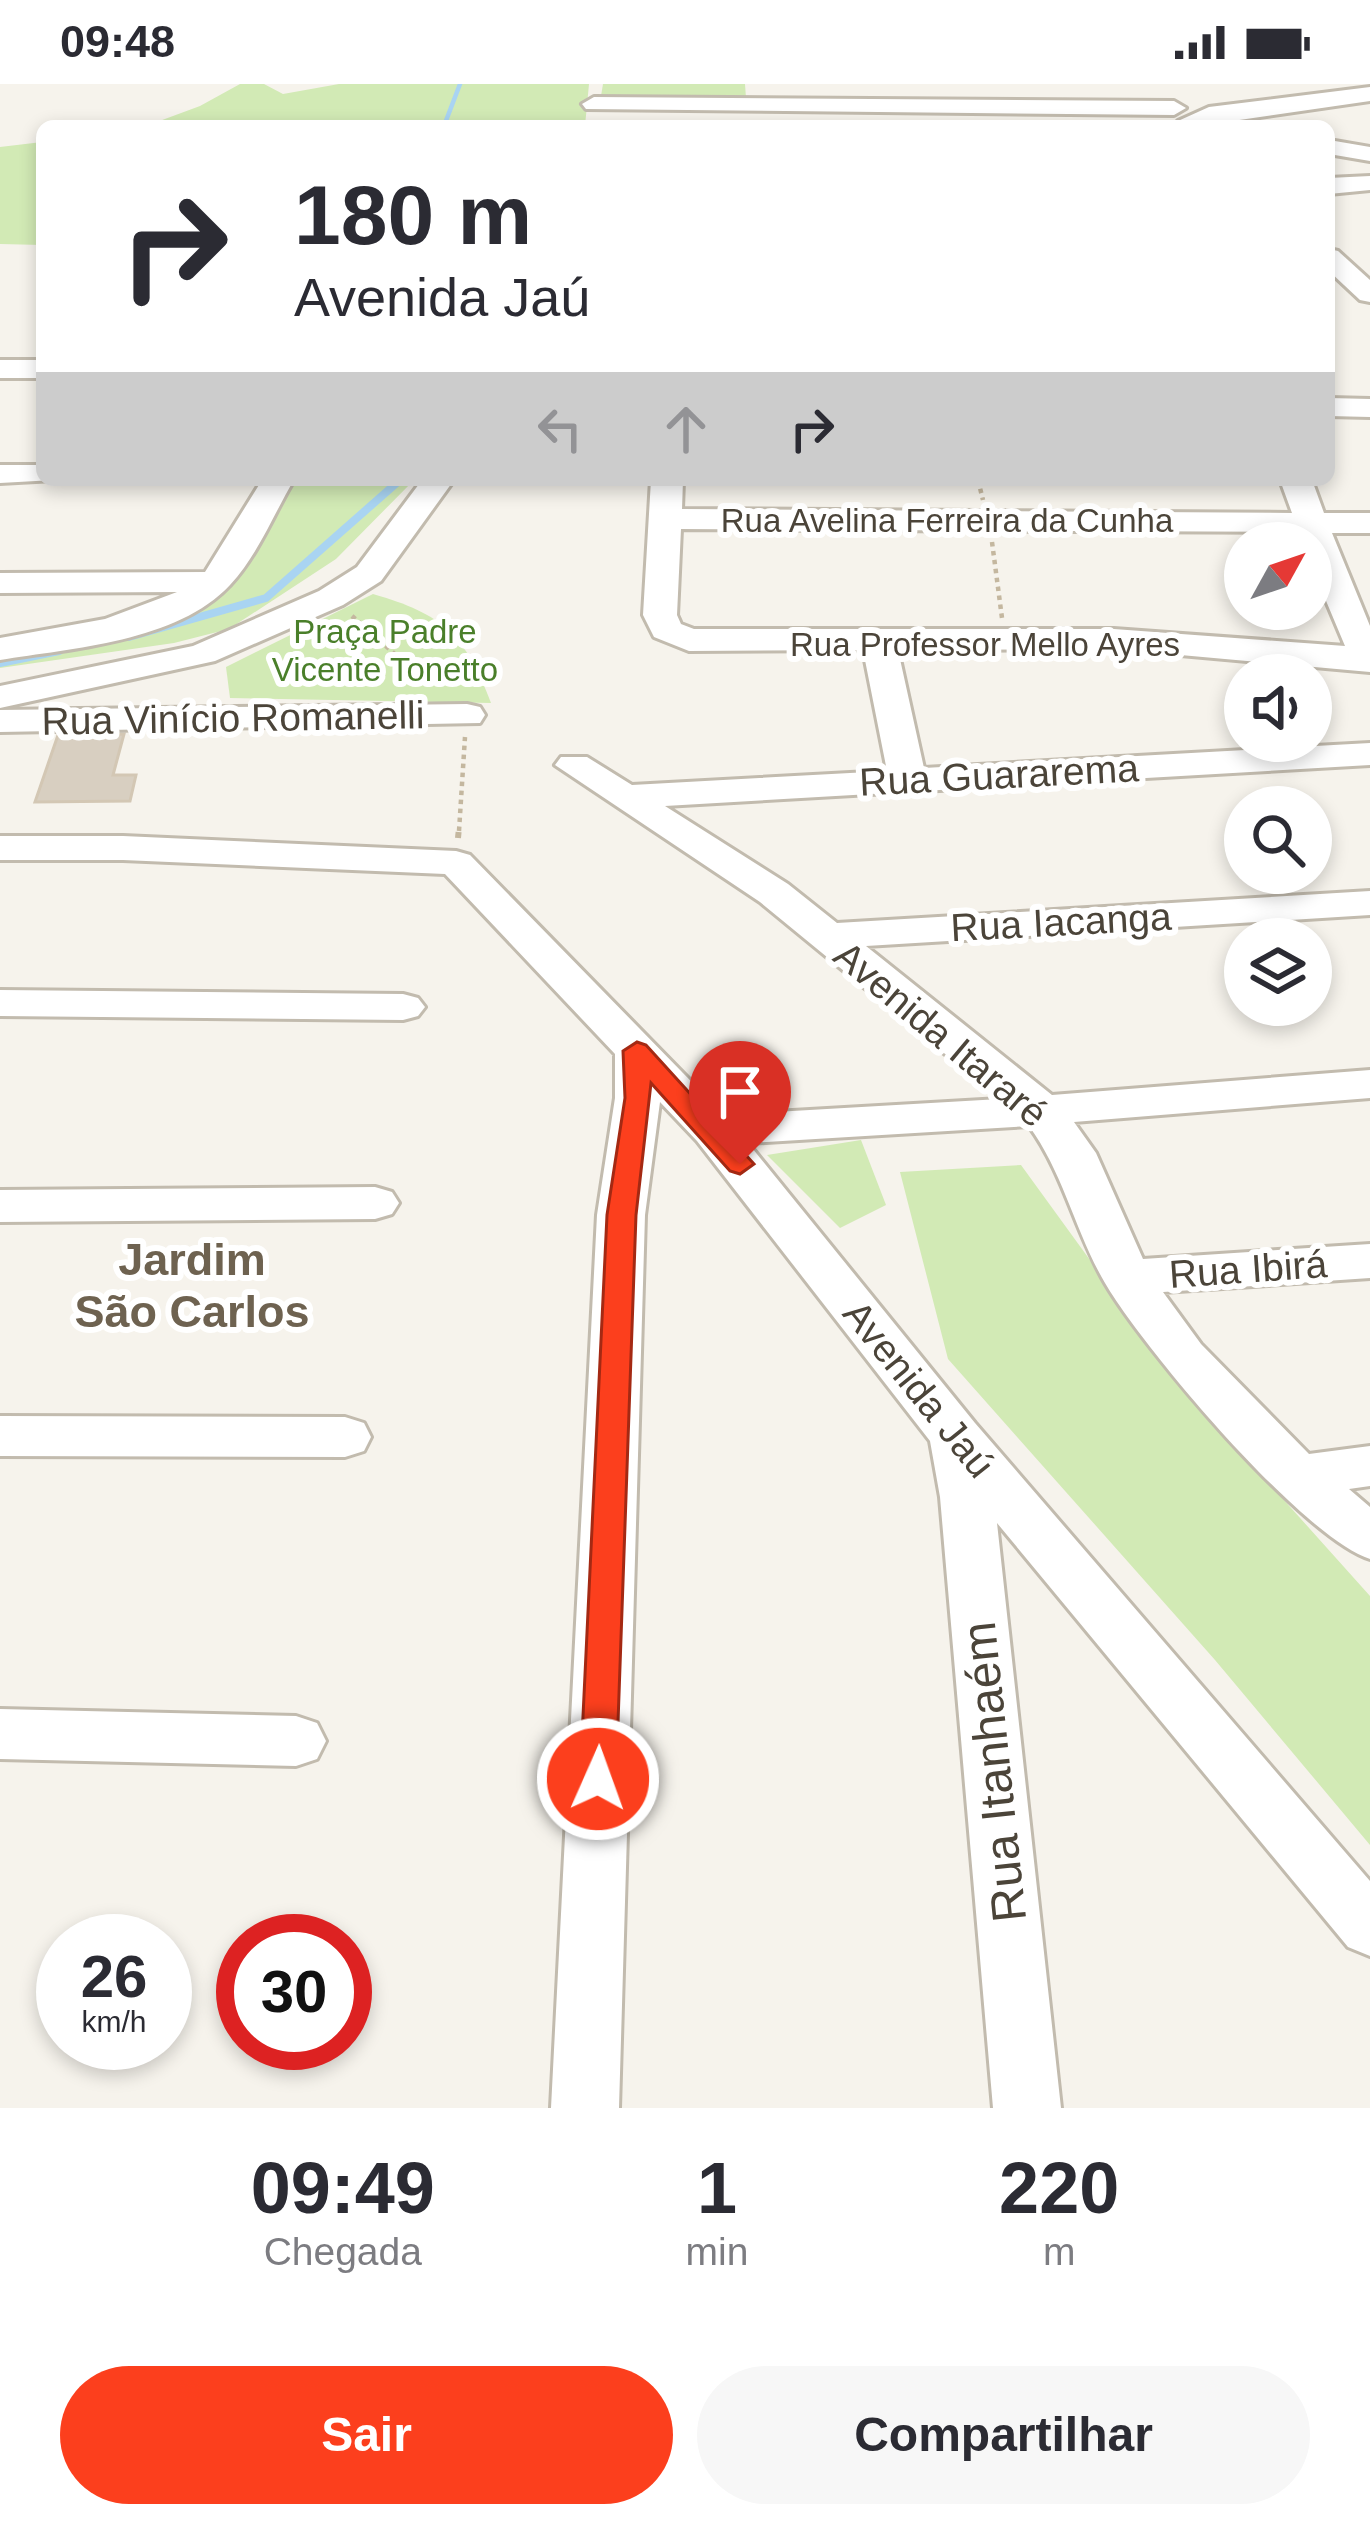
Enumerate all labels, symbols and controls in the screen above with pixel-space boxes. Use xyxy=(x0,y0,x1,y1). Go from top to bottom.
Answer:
text: 09:48 xyxy=(60,16,175,67)
icon: right xyxy=(96,168,252,324)
text: 180 m xyxy=(294,168,532,262)
text: Avenida Jaú xyxy=(294,267,590,327)
icon: left xyxy=(527,396,593,462)
icon: ahead xyxy=(653,396,719,462)
icon: right xyxy=(779,396,845,462)
street label: Rua Avelina Ferreira da Cunha xyxy=(721,502,1174,539)
north arrow xyxy=(1224,522,1332,630)
map controls xyxy=(1224,522,1332,1026)
park label: Praça Padre Vicente Tonetto xyxy=(272,613,498,688)
street label: Rua Professor Mello Ayres xyxy=(790,626,1180,663)
button: sound xyxy=(1224,654,1332,762)
street label: Rua Vinício Romanelli xyxy=(41,693,425,743)
street label: Rua Guararema xyxy=(858,746,1140,804)
button: search xyxy=(1224,786,1332,894)
street label: Rua Iacanga xyxy=(949,895,1173,949)
button: layers xyxy=(1224,918,1332,1026)
street label: Avenida Itararé xyxy=(826,933,1056,1135)
pin xyxy=(689,1041,791,1164)
icon: arrive xyxy=(707,1059,773,1125)
district label: Jardim São Carlos xyxy=(74,1234,310,1337)
street label: Rua Ibirá xyxy=(1168,1242,1329,1296)
street label: Avenida Jaú xyxy=(835,1292,1003,1486)
street label: Rua Itanhaém xyxy=(952,1619,1036,1925)
position arrow xyxy=(535,1716,661,1842)
speed limit sign: 30 xyxy=(216,1914,372,2070)
text: 26 xyxy=(81,1943,147,2010)
text: km/h xyxy=(81,2005,147,2038)
text: 09:49 xyxy=(251,2148,435,2228)
text: 1 xyxy=(697,2148,737,2228)
text: 220 xyxy=(999,2148,1119,2228)
text: Chegada xyxy=(264,2230,422,2273)
text: min xyxy=(686,2230,748,2273)
text: m xyxy=(1043,2230,1075,2273)
button: Sair xyxy=(60,2366,673,2504)
button: Compartilhar xyxy=(697,2366,1310,2504)

